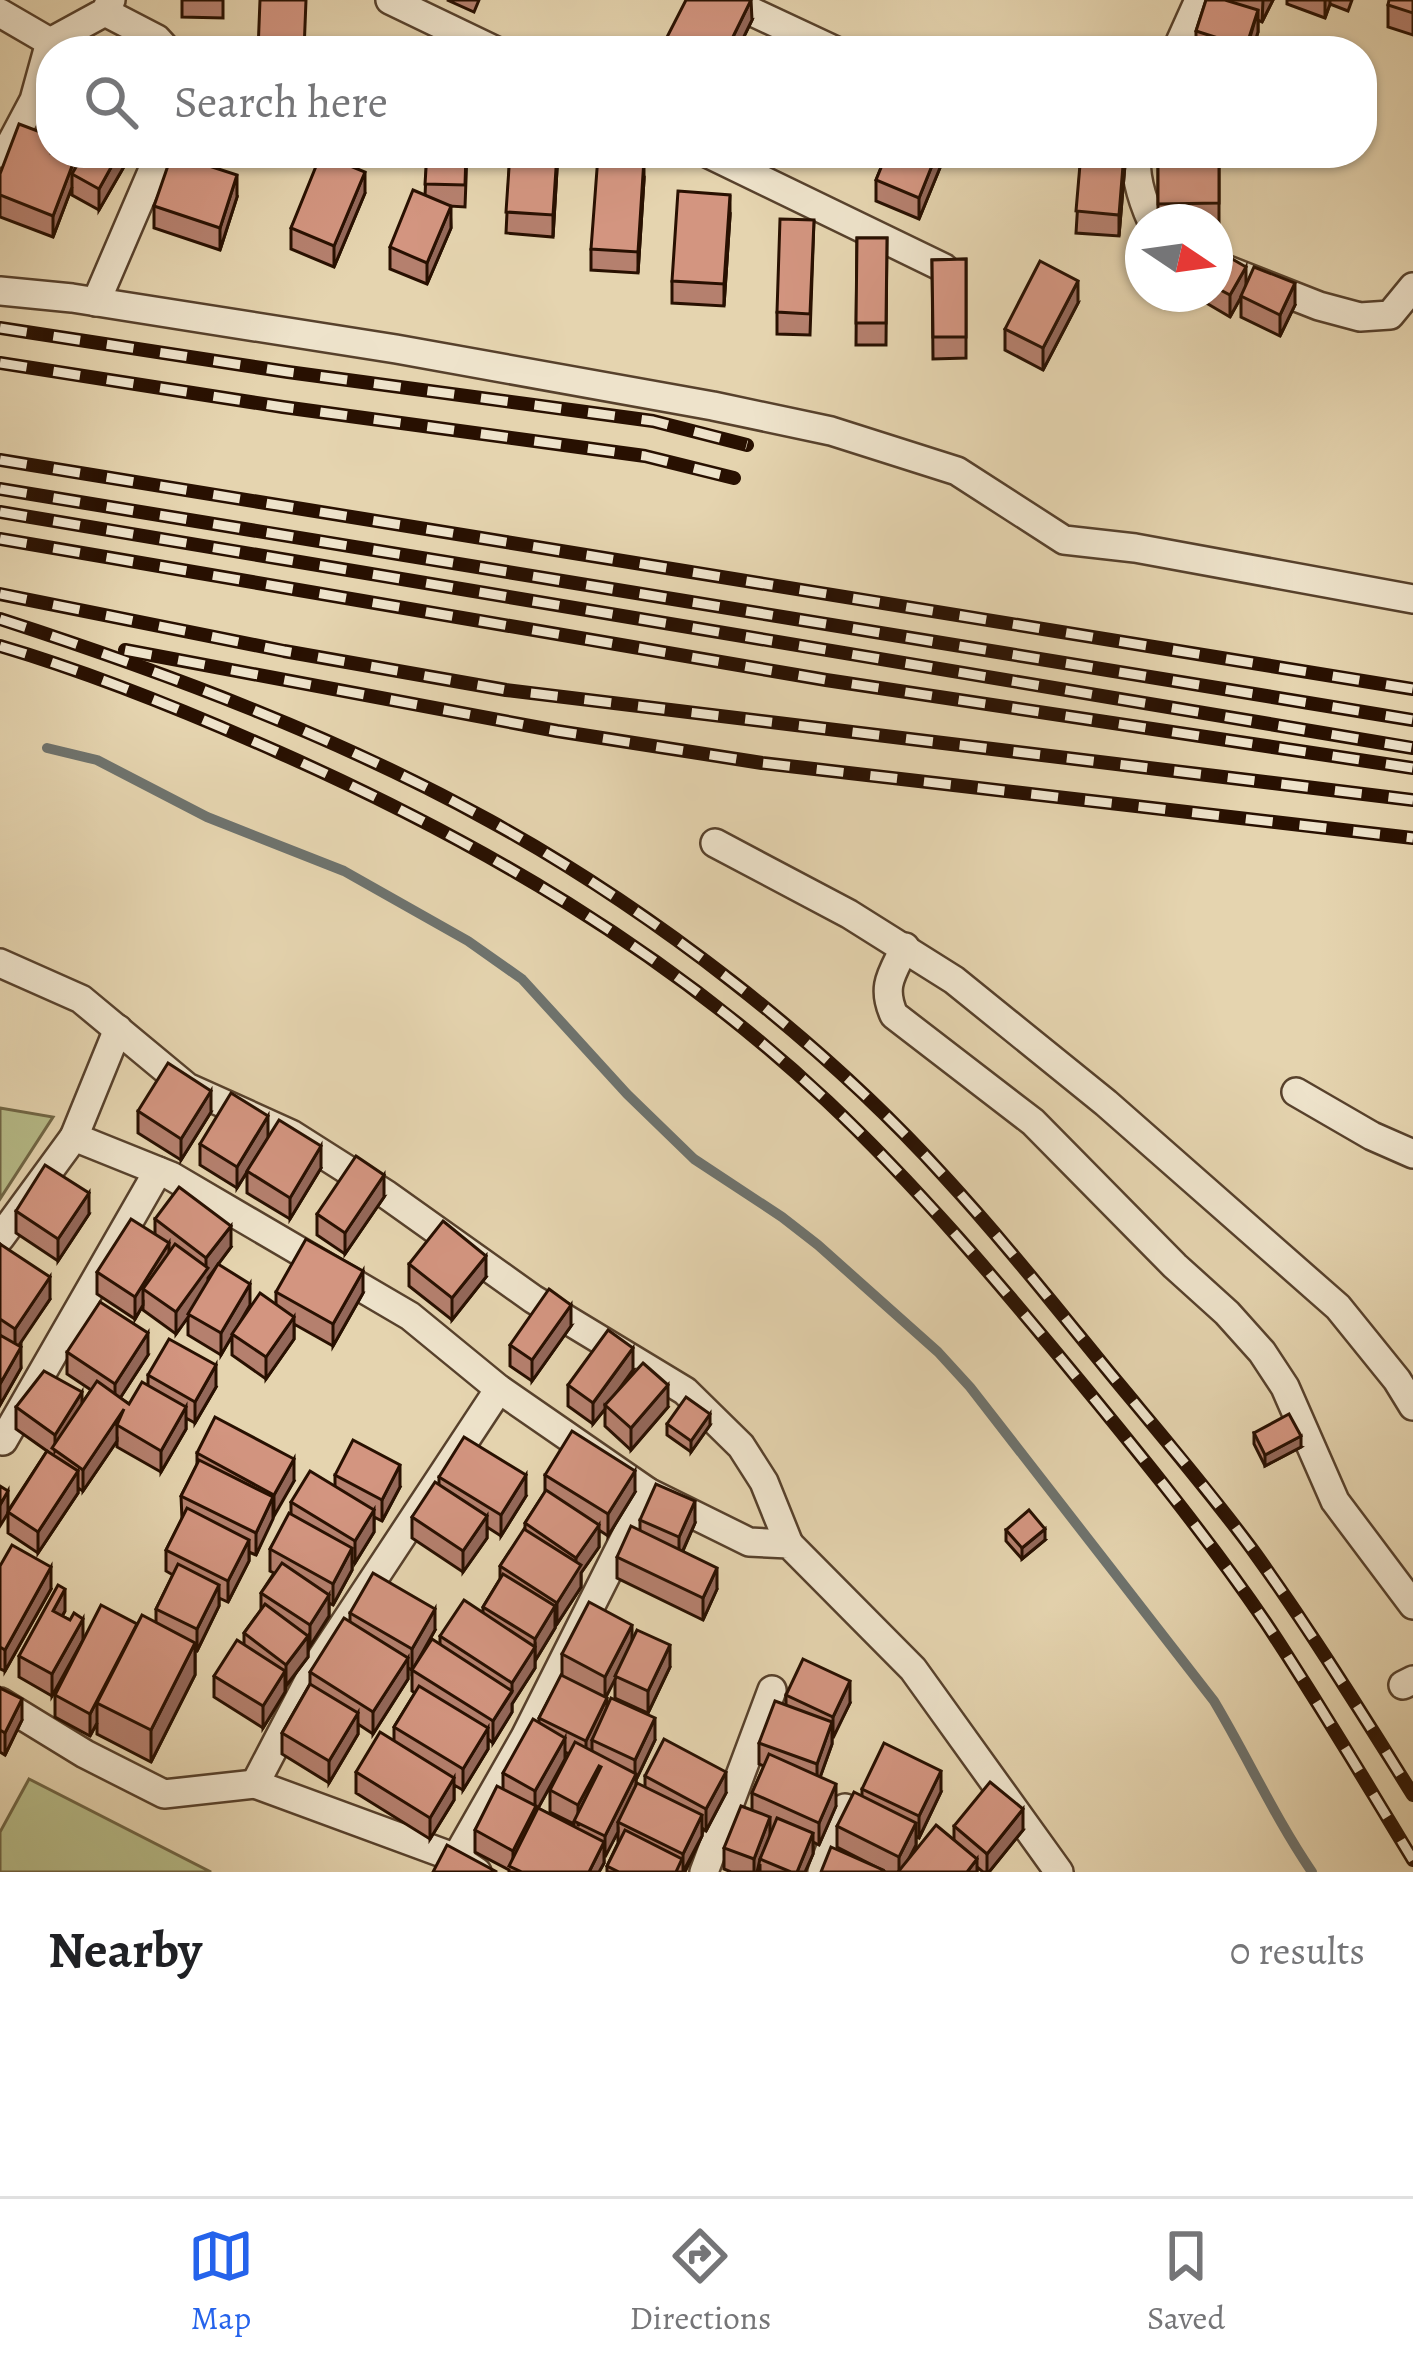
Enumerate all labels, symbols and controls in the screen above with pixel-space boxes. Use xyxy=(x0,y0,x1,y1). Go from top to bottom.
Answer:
search box xyxy=(36,36,1377,168)
icon: search xyxy=(78,69,144,135)
text: Search here xyxy=(174,71,388,133)
north arrow xyxy=(1125,204,1233,312)
text: Nearby xyxy=(48,1915,202,1985)
text: 0 results xyxy=(1230,1924,1365,1977)
tab: Map xyxy=(188,2223,254,2340)
tab: Directions xyxy=(630,2223,771,2340)
tab: Saved xyxy=(1147,2223,1225,2340)

